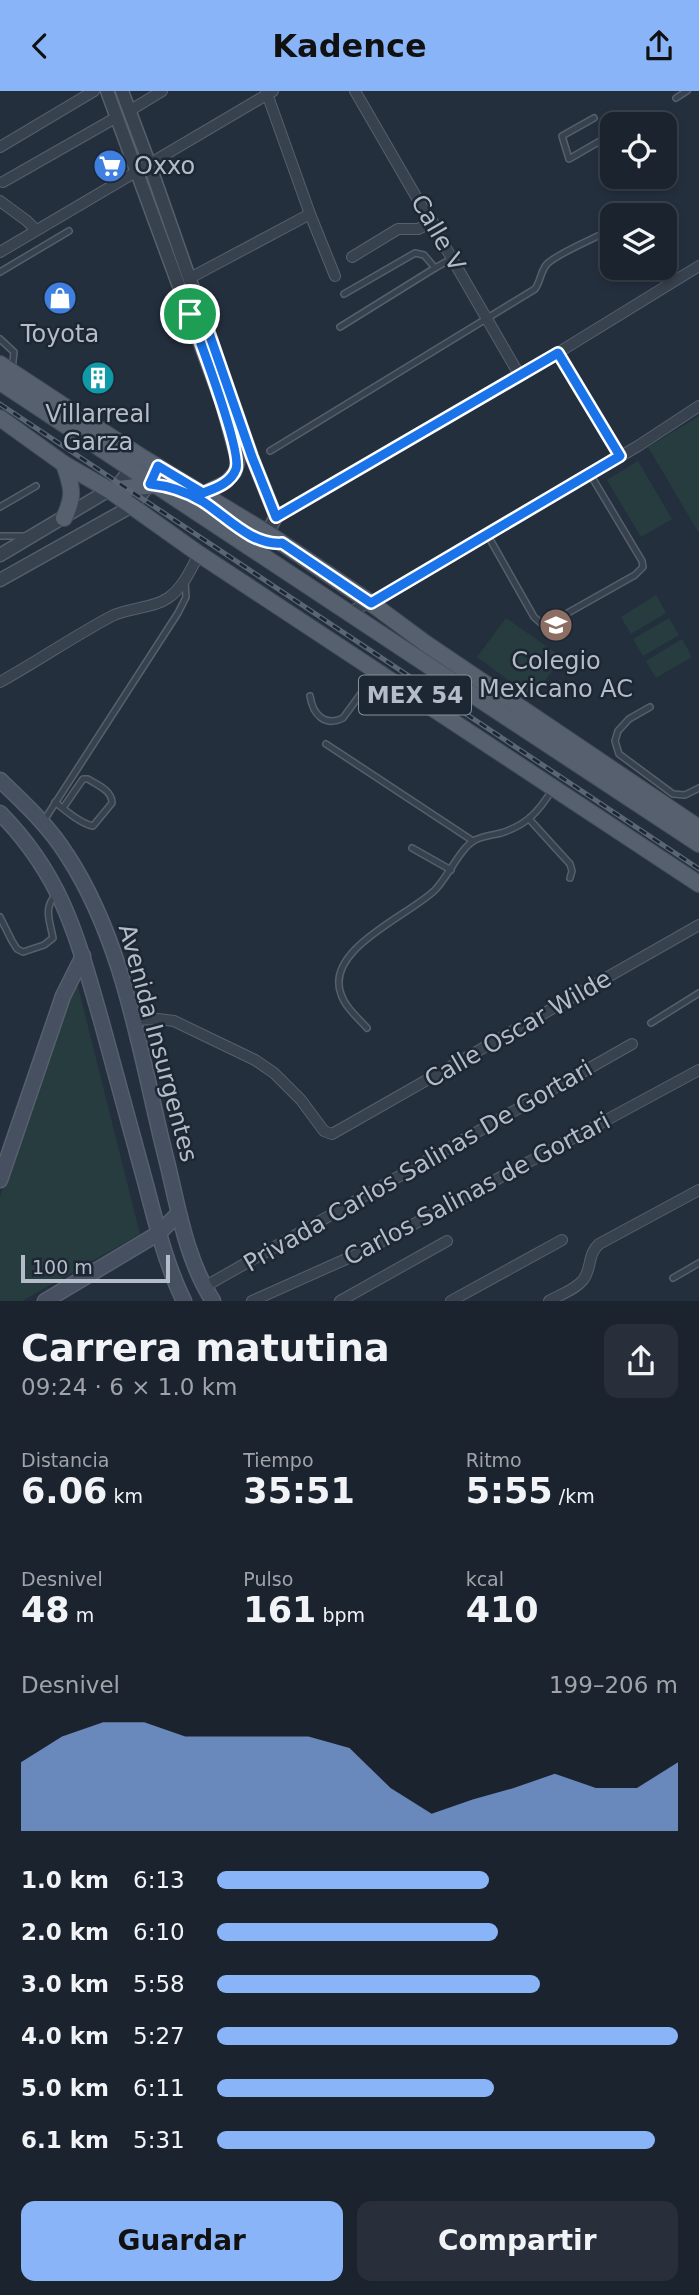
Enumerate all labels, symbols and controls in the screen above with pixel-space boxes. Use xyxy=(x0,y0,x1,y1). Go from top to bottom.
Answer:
icon: back xyxy=(21,27,59,65)
text: Kadence xyxy=(272,27,427,65)
icon: share xyxy=(640,27,678,65)
map controls xyxy=(600,112,677,280)
button: locate xyxy=(600,112,677,189)
supermarket icon: Oxxo xyxy=(91,147,129,185)
place label: Oxxo xyxy=(134,152,195,180)
street label: Calle V xyxy=(405,190,471,277)
button: layers xyxy=(600,203,677,280)
shop icon: Toyota xyxy=(41,279,79,317)
pin xyxy=(160,284,220,344)
icon: arrive xyxy=(171,295,209,333)
place label: Toyota xyxy=(20,320,99,348)
building icon: Villarreal Garza xyxy=(79,359,117,397)
place label: Villarreal Garza xyxy=(45,400,151,456)
school or university icon: Colegio Mexicano AC xyxy=(537,606,575,644)
place label: Colegio Mexicano AC xyxy=(479,647,633,703)
road number: MEX 54 xyxy=(359,675,471,715)
street label: Avenida Insurgentes xyxy=(113,921,203,1165)
street label: Calle Oscar Wilde xyxy=(420,964,616,1094)
street label: Privada Carlos Salinas De Gortari xyxy=(239,1054,597,1278)
street label: Carlos Salinas de Gortari xyxy=(339,1107,615,1271)
scale bar xyxy=(21,1252,170,1284)
text: 100 m xyxy=(32,1256,93,1278)
button: share xyxy=(604,1324,678,1398)
text: Carrera matutina xyxy=(21,1326,390,1370)
text: 09:24 · 6 × 1.0 km xyxy=(21,1374,237,1400)
text: Distancia xyxy=(21,1449,109,1471)
text: Tiempo xyxy=(243,1449,314,1471)
text: Ritmo xyxy=(466,1449,522,1471)
text: 6.06 xyxy=(21,1471,107,1511)
text: 35:51 xyxy=(243,1471,355,1511)
text: 5:55 xyxy=(466,1471,553,1511)
text: km xyxy=(107,1485,143,1507)
text: /km xyxy=(553,1485,595,1507)
text: Desnivel xyxy=(21,1568,103,1590)
text: Pulso xyxy=(243,1568,293,1590)
text: kcal xyxy=(466,1568,504,1590)
text: 48 xyxy=(21,1590,70,1630)
text: 161 xyxy=(243,1590,316,1630)
text: 410 xyxy=(466,1590,539,1630)
text: m xyxy=(70,1604,94,1626)
text: bpm xyxy=(316,1604,365,1626)
text: Desnivel xyxy=(21,1672,120,1698)
text: 199–206 m xyxy=(549,1672,678,1698)
text: 1.0 km xyxy=(21,1867,109,1893)
text: 6:13 xyxy=(133,1867,185,1893)
text: 2.0 km xyxy=(21,1919,109,1945)
text: 6:10 xyxy=(133,1919,185,1945)
text: 3.0 km xyxy=(21,1971,109,1997)
text: 5:58 xyxy=(133,1971,185,1997)
text: 4.0 km xyxy=(21,2023,109,2049)
text: 5:27 xyxy=(133,2023,185,2049)
text: 5.0 km xyxy=(21,2075,109,2101)
text: 6:11 xyxy=(133,2075,185,2101)
text: 6.1 km xyxy=(21,2127,109,2153)
text: 5:31 xyxy=(133,2127,185,2153)
button: Guardar xyxy=(21,2201,343,2281)
button: Compartir xyxy=(357,2201,678,2281)

